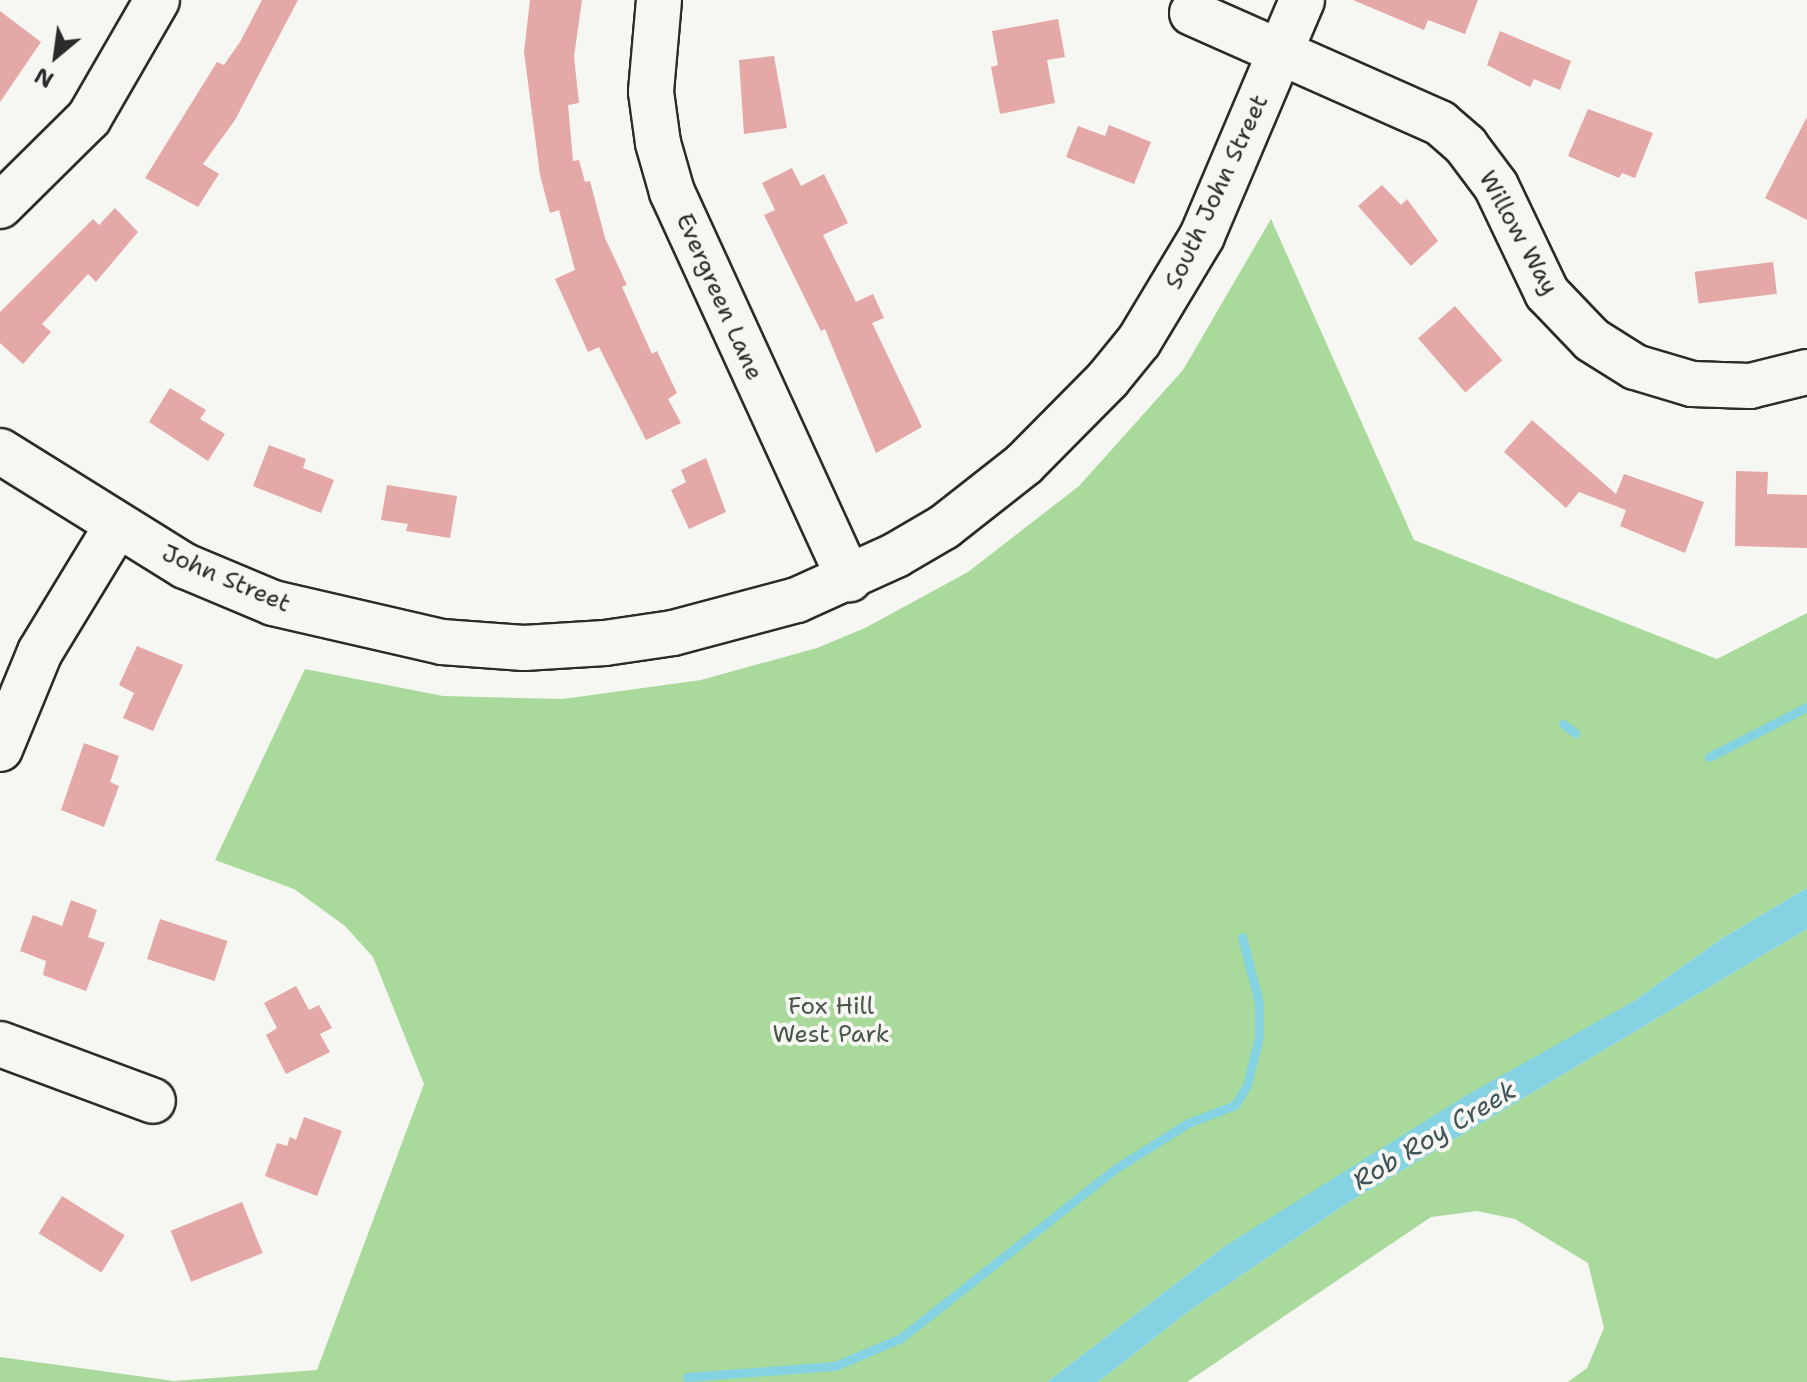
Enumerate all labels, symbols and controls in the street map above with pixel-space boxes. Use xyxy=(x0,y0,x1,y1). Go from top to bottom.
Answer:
north arrow xyxy=(16,16,96,96)
text: N xyxy=(29,61,59,94)
street label: South John Street xyxy=(1159,90,1275,294)
street label: Willow Way xyxy=(1472,166,1564,300)
street label: Evergreen Lane xyxy=(669,209,769,385)
street label: John Street xyxy=(157,539,295,619)
park label: Fox Hill West Park xyxy=(772,993,890,1049)
water label: Rob Roy Creek xyxy=(1346,1074,1522,1196)

